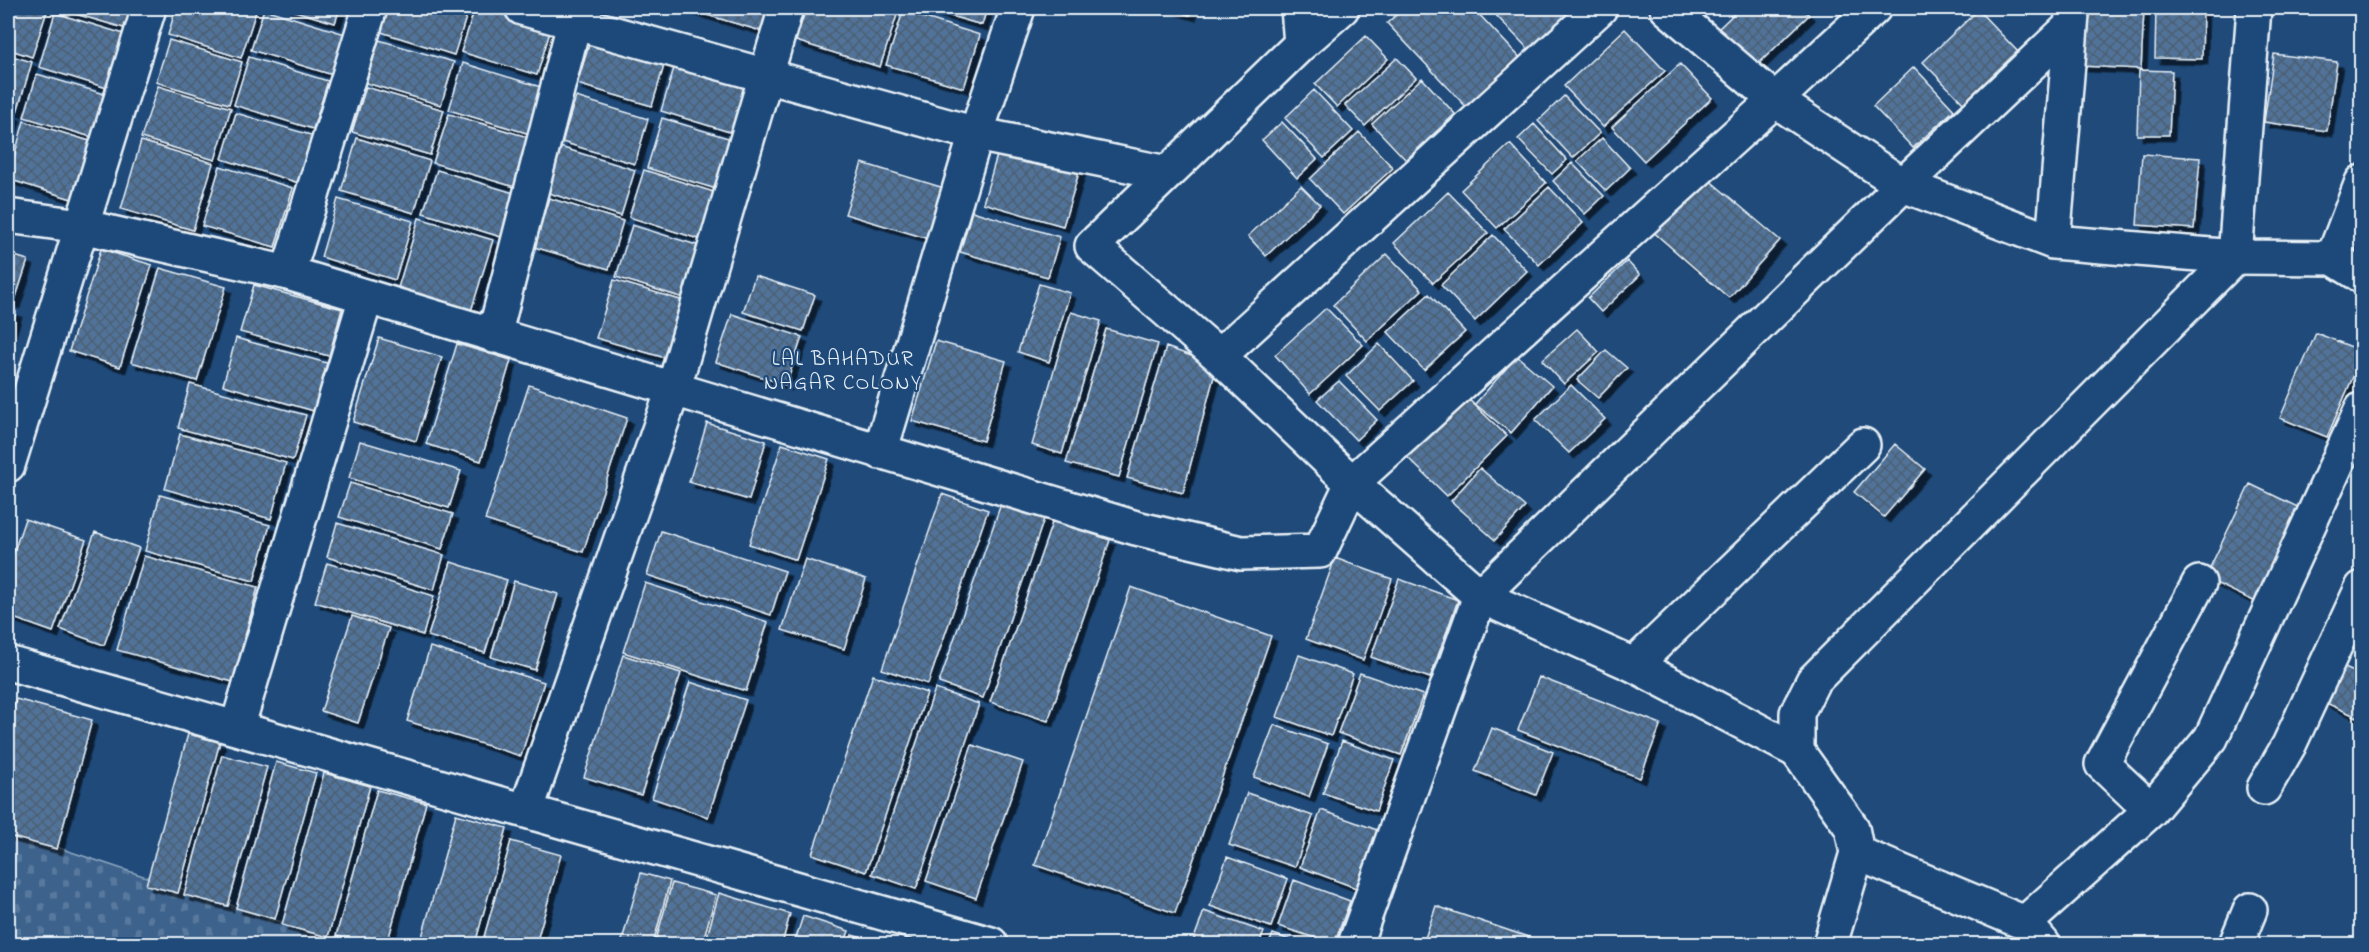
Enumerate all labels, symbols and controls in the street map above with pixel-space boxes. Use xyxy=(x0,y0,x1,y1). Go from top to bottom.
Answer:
district label: LAL BAHADUR NAGAR COLONY xyxy=(764,345,922,399)

